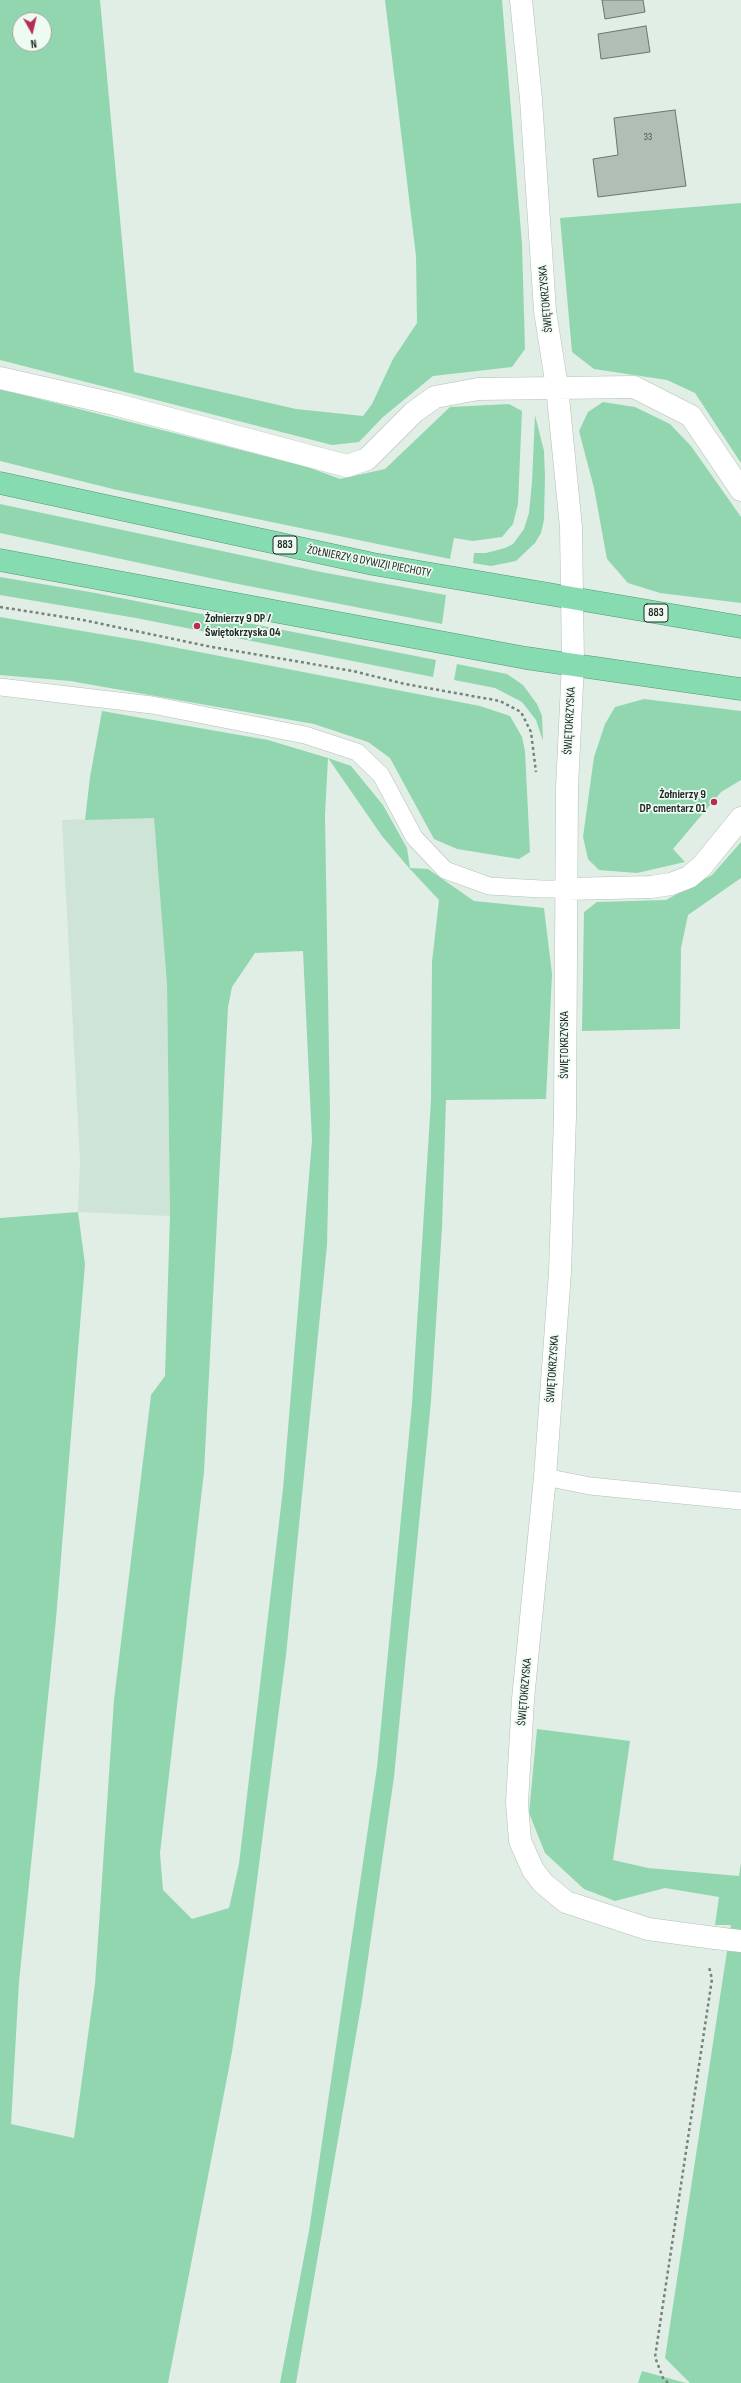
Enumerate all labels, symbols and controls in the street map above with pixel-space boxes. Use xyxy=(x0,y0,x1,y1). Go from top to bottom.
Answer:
north arrow xyxy=(12,12,52,52)
text: N xyxy=(30,37,37,50)
house number: 33 xyxy=(644,131,652,143)
street label: ŚWIĘTOKRZYSKA xyxy=(536,265,556,333)
road number: 883 xyxy=(273,536,297,554)
street label: ŻOŁNIERZY 9 DYWIZJI PIECHOTY xyxy=(306,543,432,581)
road number: 883 xyxy=(644,604,668,622)
place label: Żołnierzy 9 DP / Świętokrzyska 04 xyxy=(205,612,281,640)
marker: Żołnierzy 9 DP / Świętokrzyska 04 xyxy=(192,621,202,631)
street label: ŚWIĘTOKRZYSKA xyxy=(561,687,579,755)
place label: Żołnierzy 9 DP cmentarz 01 xyxy=(639,788,706,816)
marker: Żołnierzy 9 DP cmentarz 01 xyxy=(709,797,719,807)
street label: ŚWIĘTOKRZYSKA xyxy=(558,1011,572,1079)
street label: ŚWIĘTOKRZYSKA xyxy=(543,1335,563,1403)
street label: ŚWIĘTOKRZYSKA xyxy=(515,1658,535,1726)

